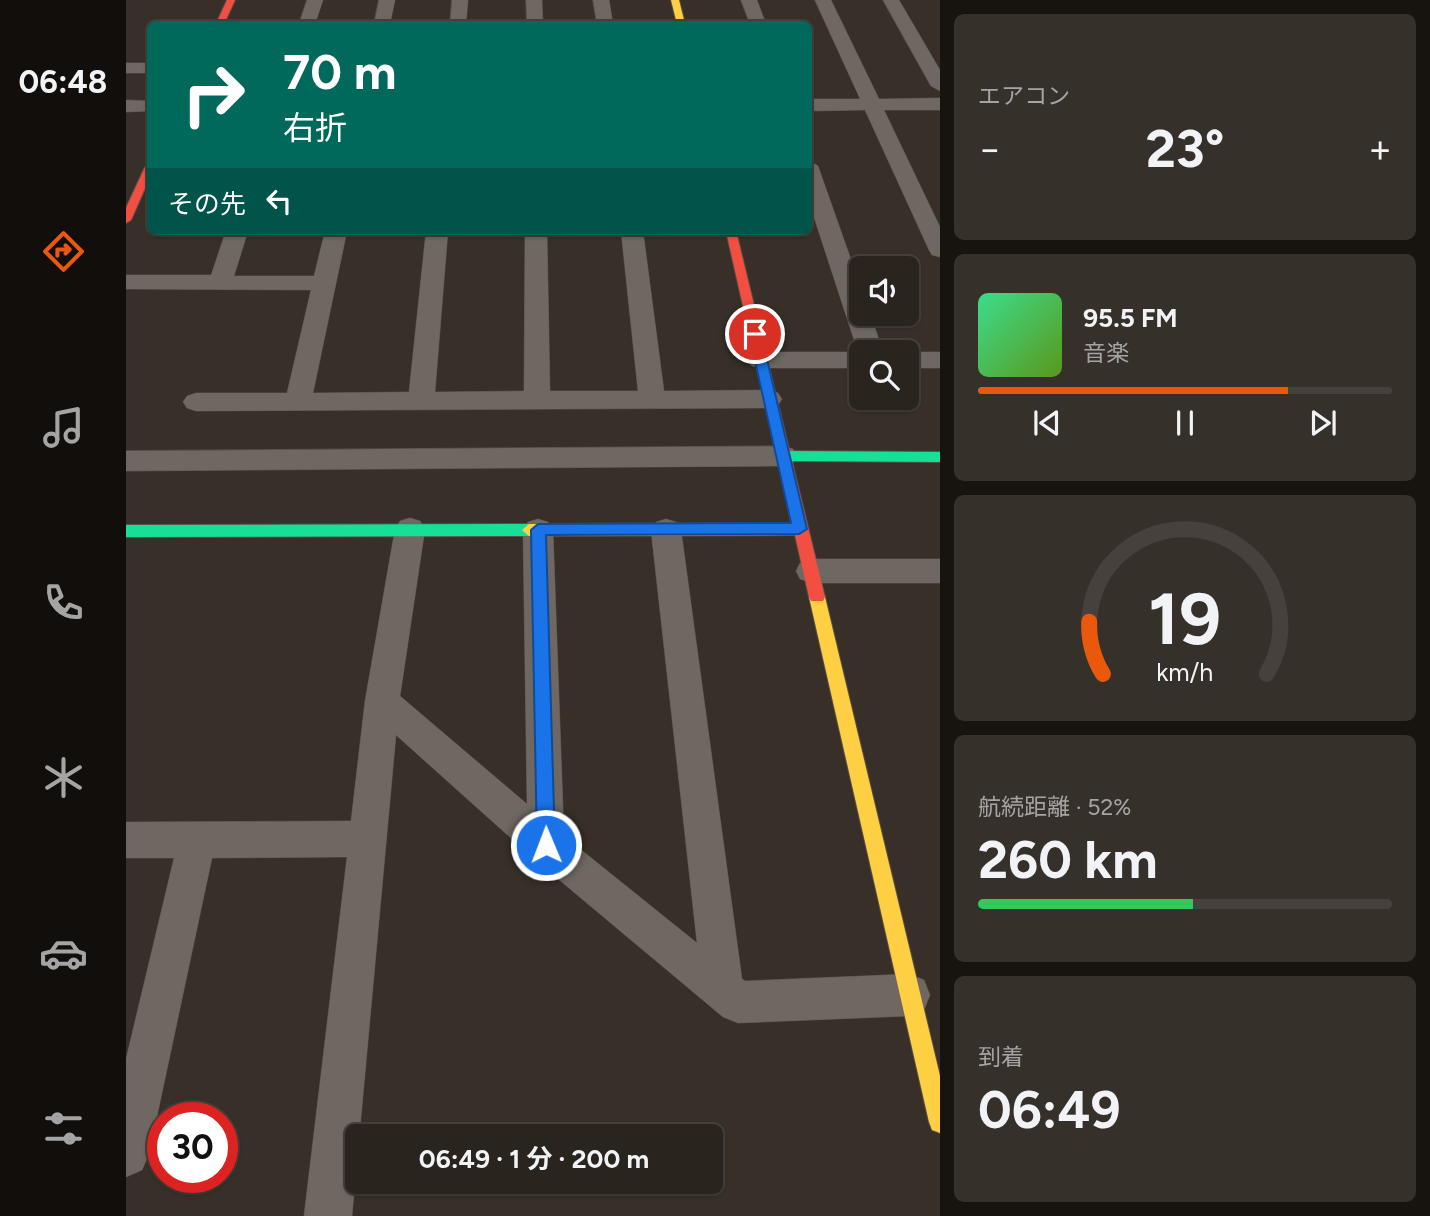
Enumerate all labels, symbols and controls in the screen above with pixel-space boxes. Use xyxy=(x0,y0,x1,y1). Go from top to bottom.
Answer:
text: 70 m xyxy=(283,42,396,101)
icon: right xyxy=(168,49,259,140)
text: 06:48 xyxy=(19,63,107,101)
text: エアコン xyxy=(978,82,1070,110)
text: 右折 xyxy=(283,109,347,147)
text: 23° xyxy=(1146,118,1224,180)
text: − xyxy=(978,126,1002,172)
text: + xyxy=(1368,126,1392,172)
icon: left xyxy=(260,182,298,220)
text: その先 xyxy=(168,188,246,220)
icon: directions xyxy=(39,227,88,276)
map controls xyxy=(849,256,919,410)
button: sound xyxy=(849,256,919,326)
text: 95.5 FM xyxy=(1083,302,1178,334)
pin xyxy=(725,304,785,364)
icon: arrive xyxy=(736,315,774,353)
text: 音楽 xyxy=(1083,339,1129,367)
button: search xyxy=(849,340,919,410)
icon: music xyxy=(39,403,88,452)
icon: previous xyxy=(1028,404,1066,442)
icon: pause xyxy=(1166,404,1204,442)
icon: next xyxy=(1304,404,1342,442)
text: 19 xyxy=(1149,575,1221,662)
icon: phone xyxy=(39,578,88,627)
text: km/h xyxy=(1156,657,1214,687)
icon: climate xyxy=(39,753,88,802)
text: 航続距離 · 52% xyxy=(978,793,1131,821)
position arrow xyxy=(509,808,583,882)
text: 260 km xyxy=(978,829,1158,891)
icon: car xyxy=(39,929,88,978)
text: 到着 xyxy=(978,1043,1024,1071)
text: 06:49 xyxy=(978,1079,1121,1141)
speed limit sign: 30 xyxy=(147,1102,238,1193)
icon: filters xyxy=(39,1104,88,1153)
text: 06:49 · 1 分 · 200 m xyxy=(419,1143,649,1175)

